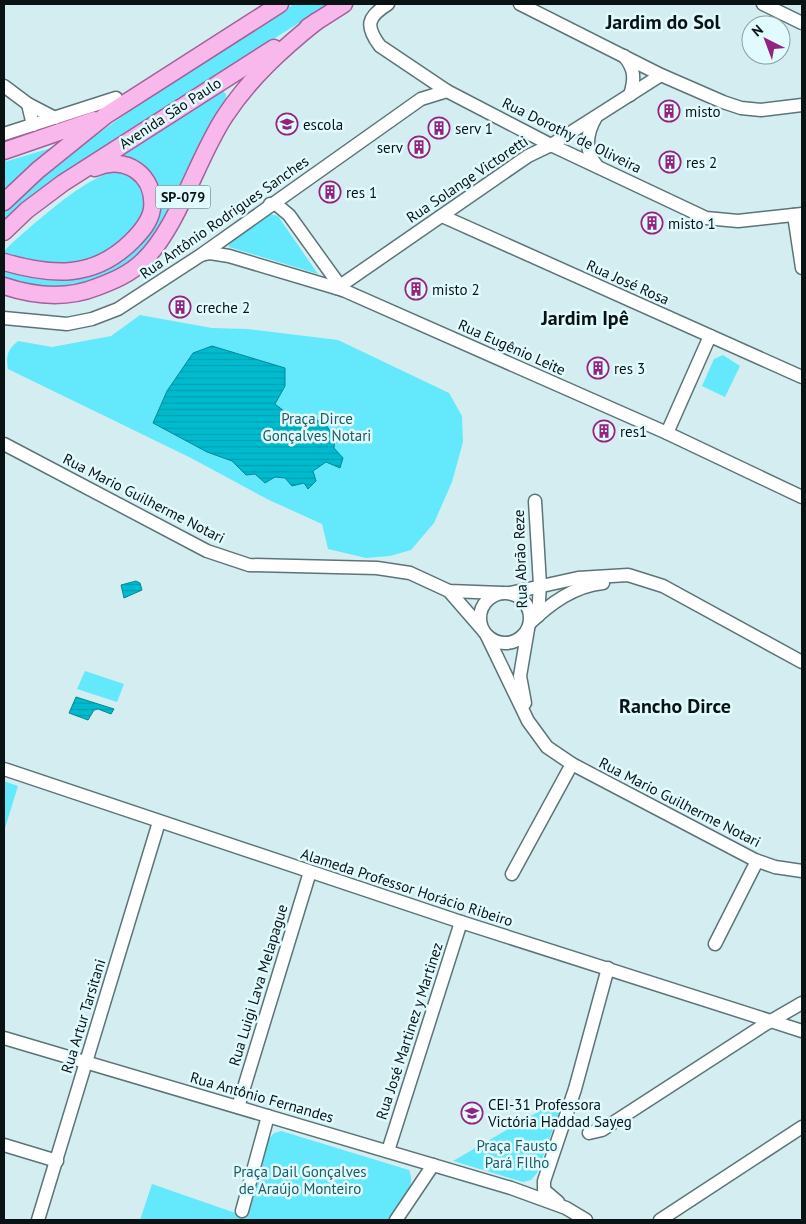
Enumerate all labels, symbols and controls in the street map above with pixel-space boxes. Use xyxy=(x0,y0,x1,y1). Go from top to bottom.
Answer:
district label: Jardim do Sol xyxy=(605,9,720,35)
north arrow xyxy=(741,15,791,65)
text: N xyxy=(748,21,767,40)
street label: Avenida São Paulo xyxy=(115,73,225,153)
street label: Rua Dorothy de Oliveira xyxy=(499,93,645,177)
building icon: misto xyxy=(657,99,681,123)
place label: misto xyxy=(685,102,720,121)
school or university icon: escola xyxy=(275,112,299,136)
place label: escola xyxy=(303,115,343,134)
building icon: serv 1 xyxy=(427,116,451,140)
place label: serv 1 xyxy=(455,119,493,138)
street label: Rua Solange Victoretti xyxy=(403,131,531,227)
building icon: serv xyxy=(407,135,431,159)
place label: serv xyxy=(377,138,404,157)
building icon: res 2 xyxy=(658,150,682,174)
street label: Rua Antônio Rodrigues Sanches xyxy=(136,151,312,283)
place label: res 2 xyxy=(686,153,717,172)
building icon: res 1 xyxy=(318,180,342,204)
place label: res 1 xyxy=(346,183,377,202)
road number: SP-079 xyxy=(156,186,210,208)
building icon: misto 1 xyxy=(640,211,664,235)
place label: misto 1 xyxy=(668,214,716,233)
street label: Rua José Rosa xyxy=(584,255,672,309)
building icon: misto 2 xyxy=(404,277,428,301)
place label: misto 2 xyxy=(432,280,480,299)
building icon: creche 2 xyxy=(168,295,192,319)
place label: creche 2 xyxy=(196,298,250,317)
district label: Jardim Ipê xyxy=(540,305,629,331)
street label: Rua Eugênio Leite xyxy=(455,315,569,379)
building icon: res 3 xyxy=(586,356,610,380)
place label: res 3 xyxy=(614,359,645,378)
park label: Praça Dirce Gonçalves Notari xyxy=(263,409,371,445)
building icon: res1 xyxy=(592,419,616,443)
place label: res1 xyxy=(620,422,647,441)
street label: Rua Mario Guilherme Notari xyxy=(60,449,228,547)
street label: Rua Abrão Reze xyxy=(509,509,531,609)
district label: Rancho Dirce xyxy=(619,693,731,719)
street label: Rua Mario Guilherme Notari xyxy=(596,753,764,851)
street label: Alameda Professor Horácio Ribeiro xyxy=(298,844,516,930)
street label: Rua Luigi Lava Melapague xyxy=(224,902,292,1068)
street label: Rua José Martinez y Martinez xyxy=(371,940,447,1122)
street label: Rua Artur Tarsitani xyxy=(57,957,109,1075)
street label: Rua Antônio Fernandes xyxy=(188,1067,336,1127)
place label: CEI-31 Professora Victória Haddad Sayeg xyxy=(487,1095,632,1131)
school or university icon: CEI-31 Professora Victória Haddad Sayeg xyxy=(460,1101,484,1125)
park label: Praça Fausto Pará FIlho xyxy=(476,1136,558,1172)
park label: Praça Dail Gonçalves de Araújo Monteiro xyxy=(233,1162,367,1198)

